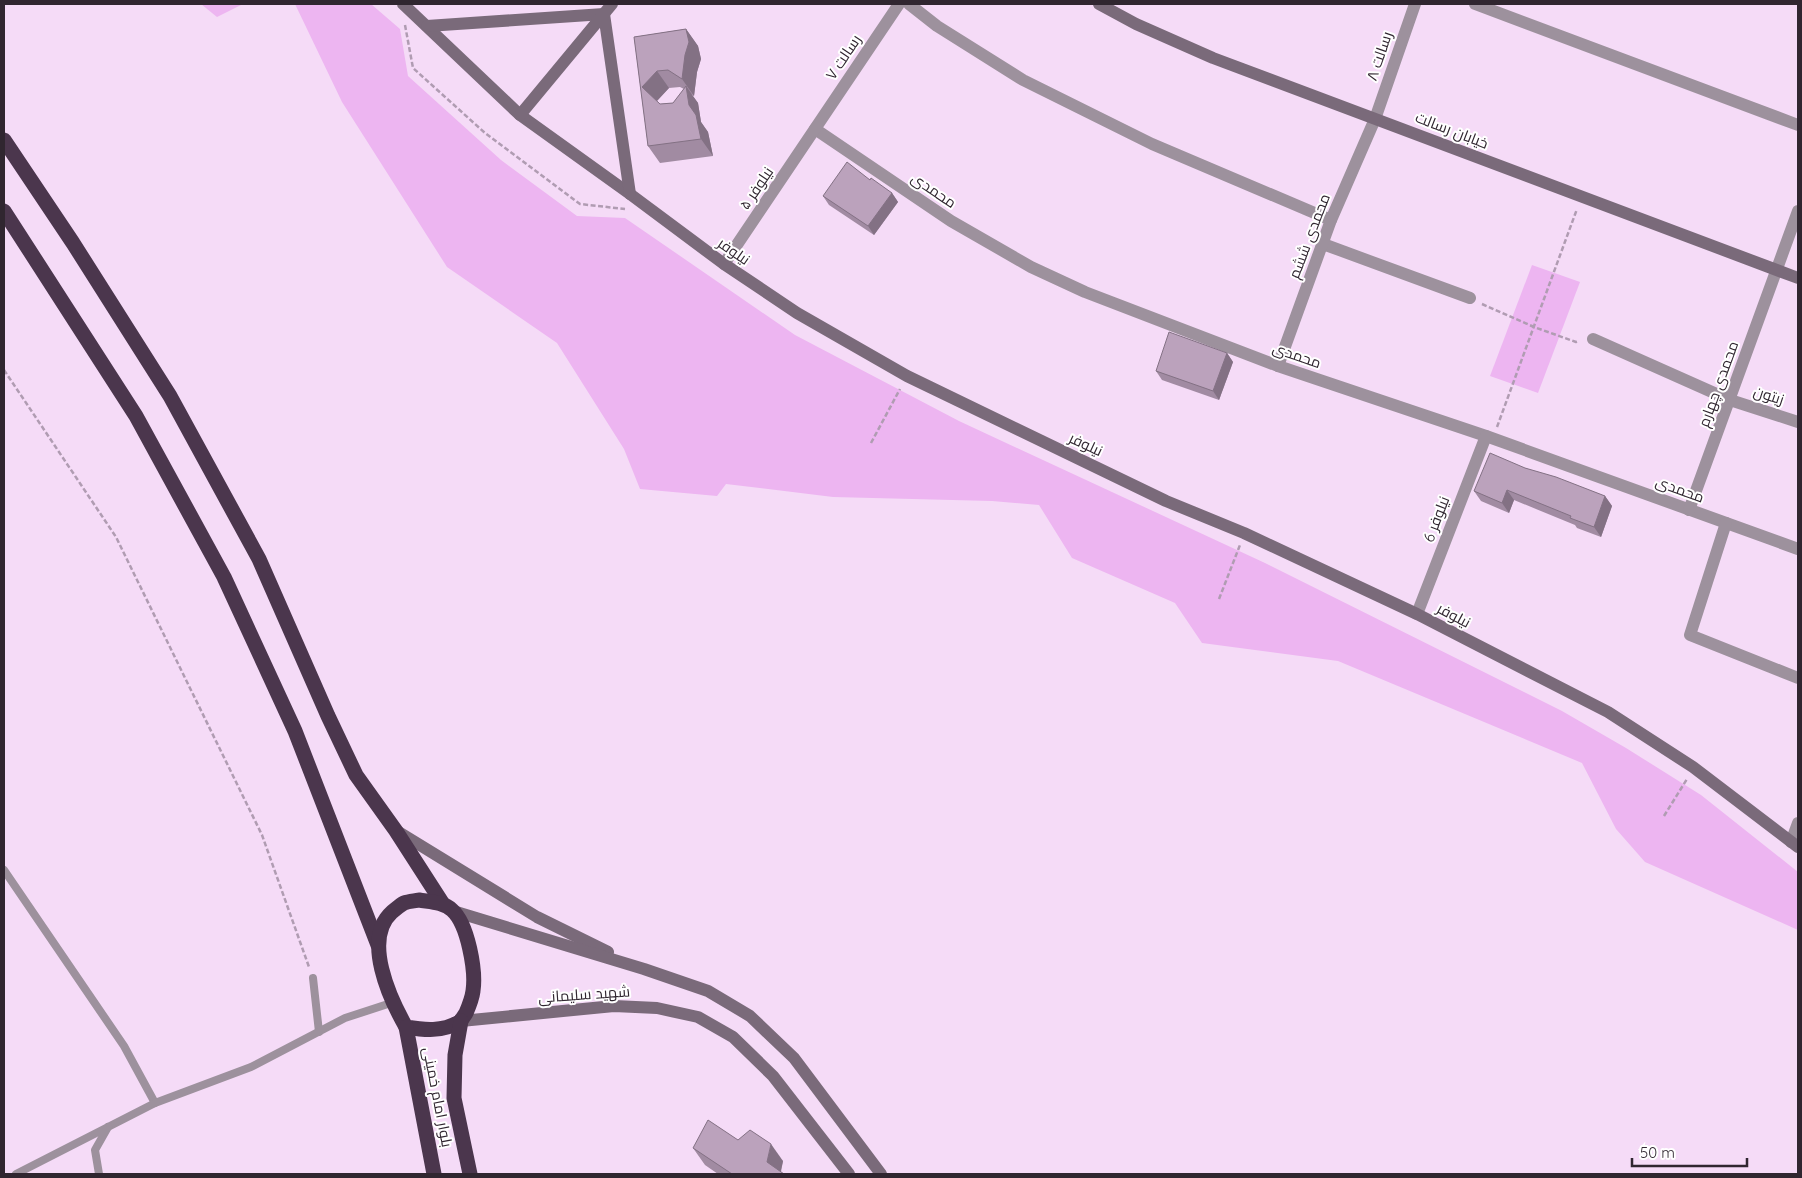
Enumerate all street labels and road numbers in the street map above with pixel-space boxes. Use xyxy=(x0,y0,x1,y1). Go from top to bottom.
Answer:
street label: ۸ رسالت xyxy=(1362,29,1396,83)
street label: رسالت ۷ xyxy=(821,31,865,83)
street label: خیابان رسالت xyxy=(1412,107,1491,154)
street label: نیلوفر ۵ xyxy=(735,163,777,213)
street label: محمدی xyxy=(907,168,960,213)
street label: محمدی ششم xyxy=(1284,191,1335,282)
street label: نیلوفر xyxy=(713,233,754,269)
street label: محمدی xyxy=(1270,338,1324,373)
street label: محمدی چهارم xyxy=(1694,338,1743,430)
street label: زیتون xyxy=(1751,381,1787,410)
street label: نیلوفر xyxy=(1065,428,1106,460)
street label: محمدی xyxy=(1653,471,1707,507)
street label: نیلوفر 6 xyxy=(1419,493,1453,545)
street label: نیلوفر xyxy=(1433,598,1474,632)
street label: شهید سلیمانی xyxy=(537,981,631,1008)
street label: بلوار امام خمینی xyxy=(418,1045,457,1149)

